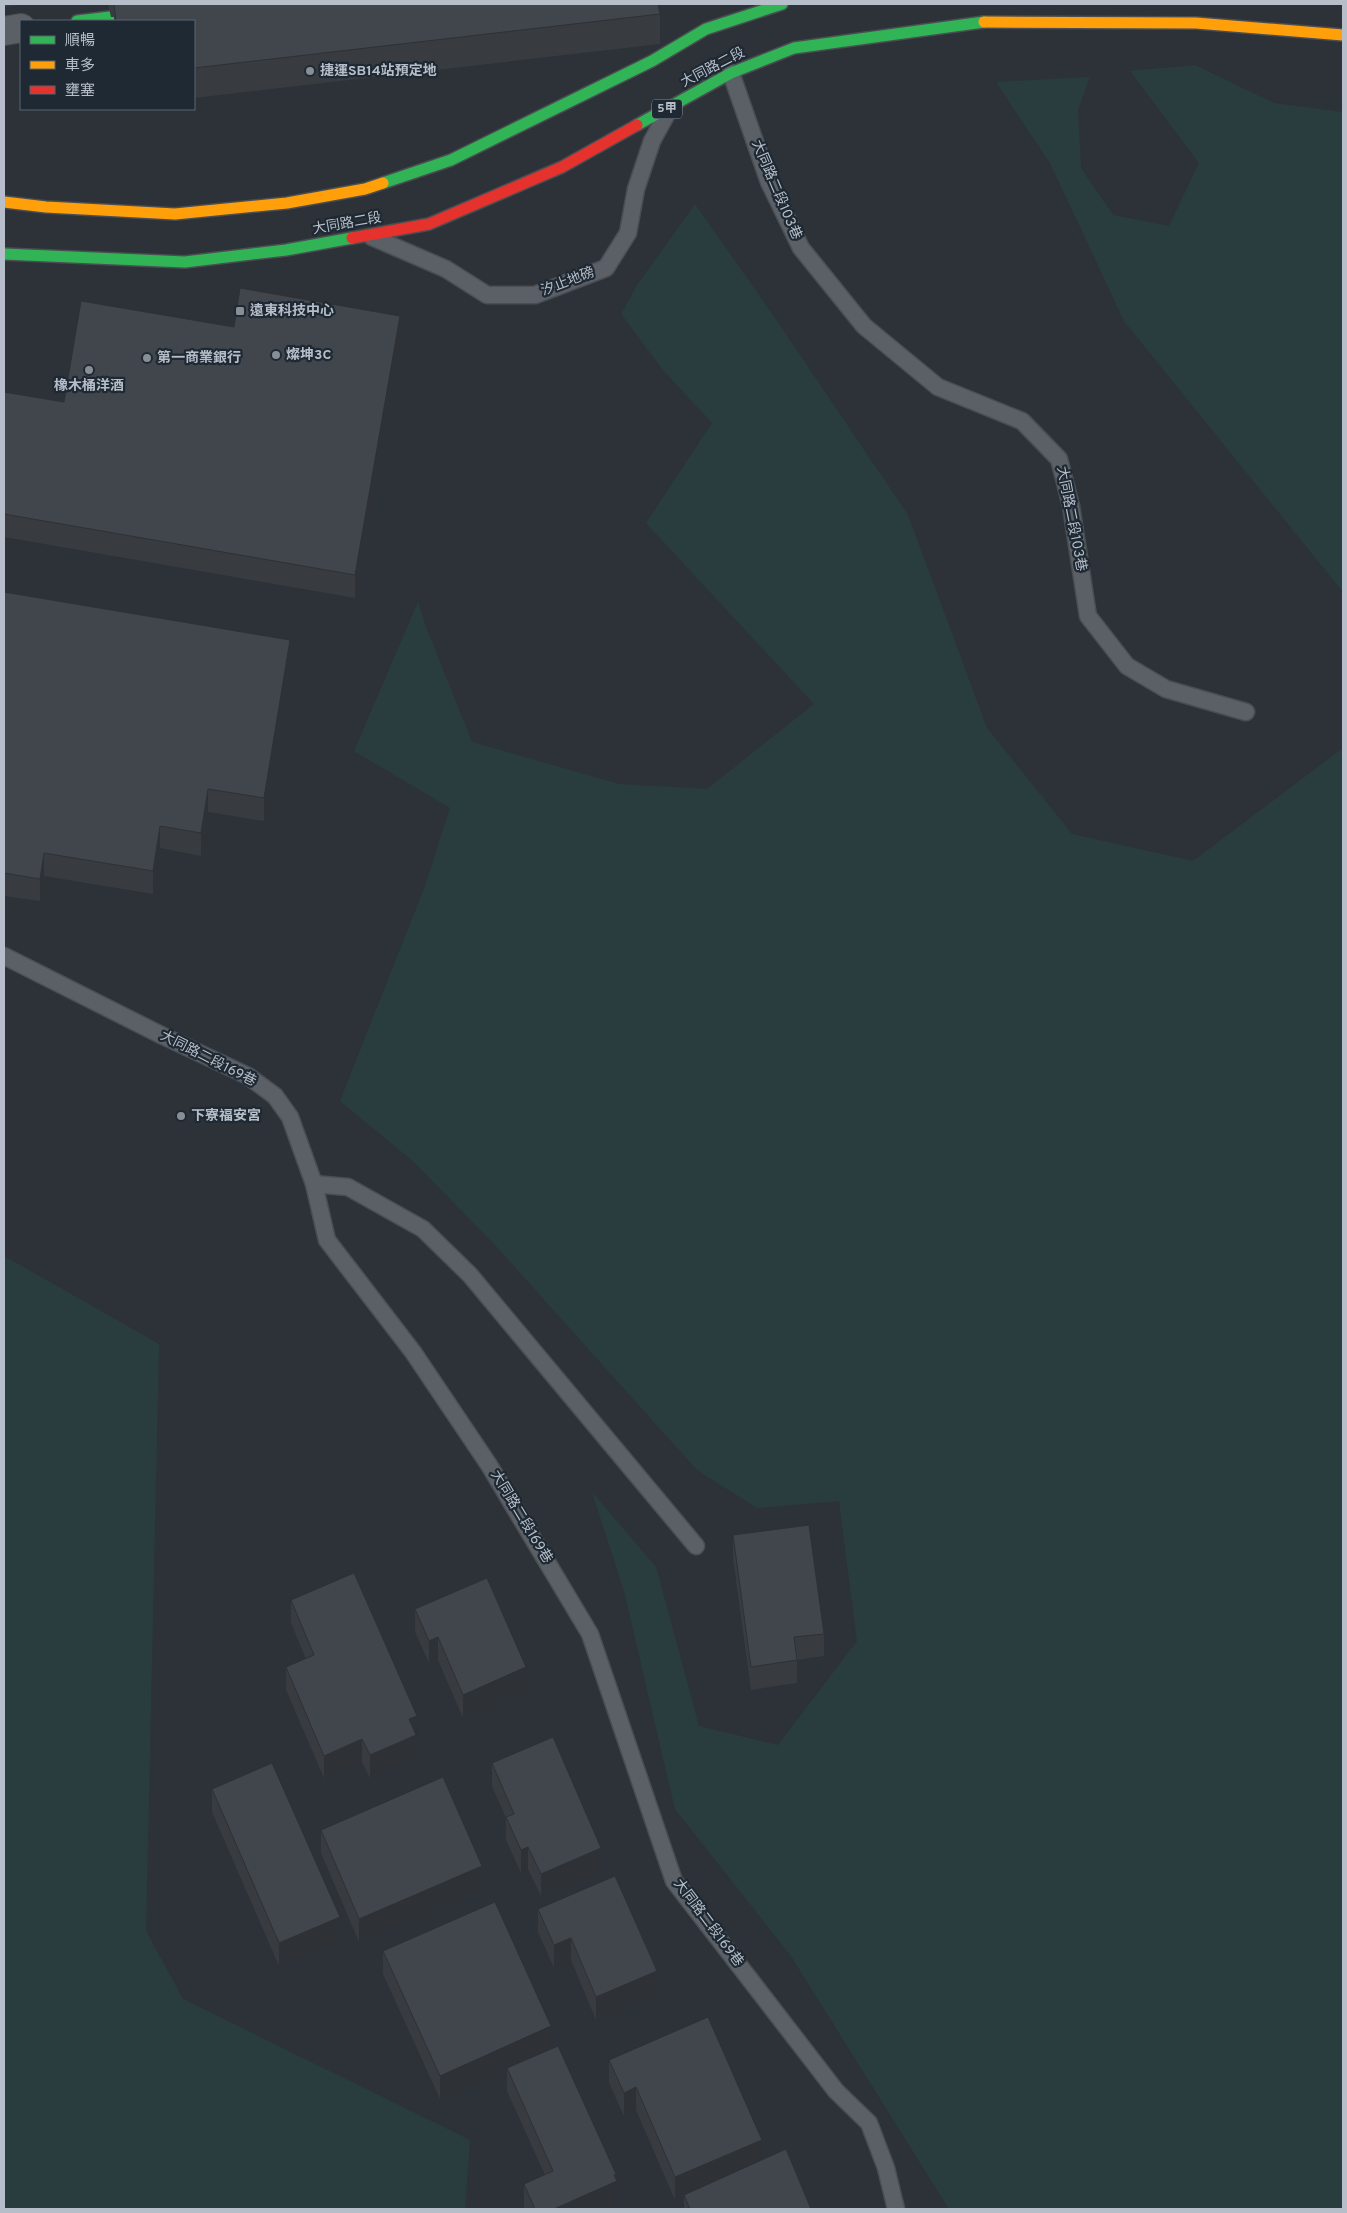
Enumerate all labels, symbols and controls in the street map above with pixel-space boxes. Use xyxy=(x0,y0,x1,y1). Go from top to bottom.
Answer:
legend xyxy=(20,20,195,110)
text: 順暢 xyxy=(65,32,95,51)
street label: 大同路二段 xyxy=(678,45,748,91)
text: 車多 xyxy=(65,57,95,76)
place label: 捷運SB14站預定地 xyxy=(320,62,437,80)
marker: 捷運SB14站預定地 xyxy=(304,65,316,77)
text: 壅塞 xyxy=(65,82,95,101)
road number: 5甲 xyxy=(652,100,682,118)
street label: 大同路二段103巷 xyxy=(747,138,805,242)
street label: 大同路二段 xyxy=(311,210,383,238)
street label: 汐止地磅 xyxy=(539,264,597,300)
place label: 遠東科技中心 xyxy=(250,302,334,320)
marker: 遠東科技中心 xyxy=(234,305,246,317)
place label: 燦坤3C xyxy=(286,347,331,364)
marker: 燦坤3C xyxy=(270,349,282,361)
place label: 第一商業銀行 xyxy=(157,350,241,367)
marker: 第一商業銀行 xyxy=(141,352,153,364)
marker: 橡木桶洋酒 xyxy=(83,364,95,376)
place label: 橡木桶洋酒 xyxy=(54,377,124,395)
street label: 大同路二段103巷 xyxy=(1052,465,1090,573)
street label: 大同路二段169巷 xyxy=(157,1027,259,1091)
place label: 下寮福安宮 xyxy=(191,1107,261,1125)
marker: 下寮福安宮 xyxy=(175,1110,187,1122)
street label: 大同路二段169巷 xyxy=(487,1467,555,1567)
street label: 大同路二段169巷 xyxy=(669,1876,747,1970)

